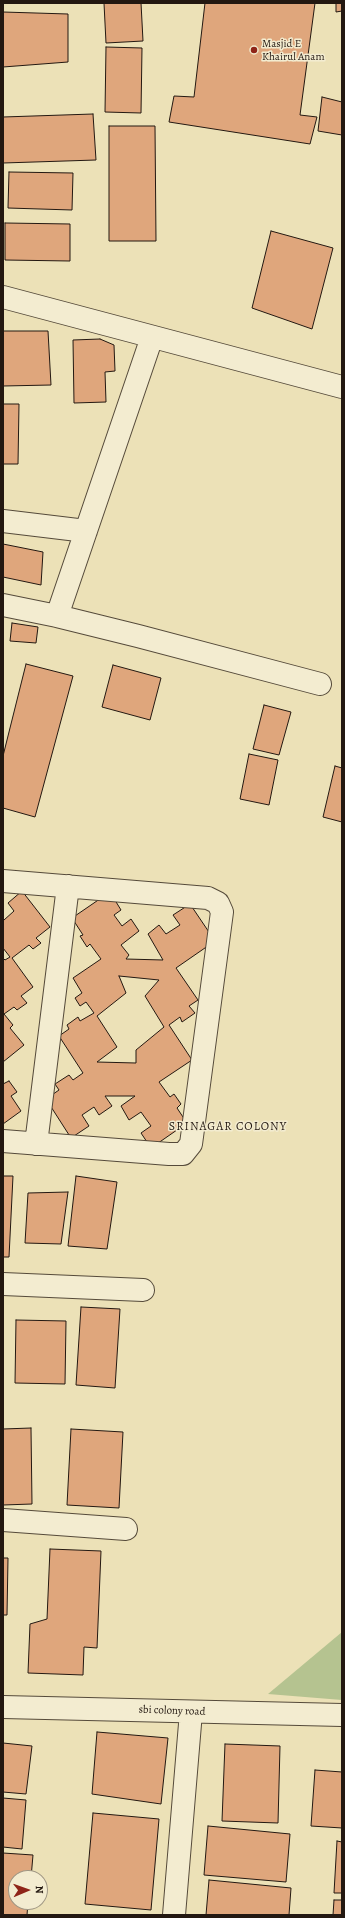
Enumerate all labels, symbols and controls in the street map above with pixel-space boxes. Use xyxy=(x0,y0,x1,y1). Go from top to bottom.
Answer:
place label: Masjid E Khairul Anam xyxy=(262,37,325,63)
marker: Masjid E Khairul Anam xyxy=(249,45,259,55)
district label: SRINAGAR COLONY xyxy=(169,1120,287,1134)
street label: sbi colony road xyxy=(138,1703,206,1719)
north arrow xyxy=(8,1870,48,1910)
text: N xyxy=(32,1885,47,1894)

